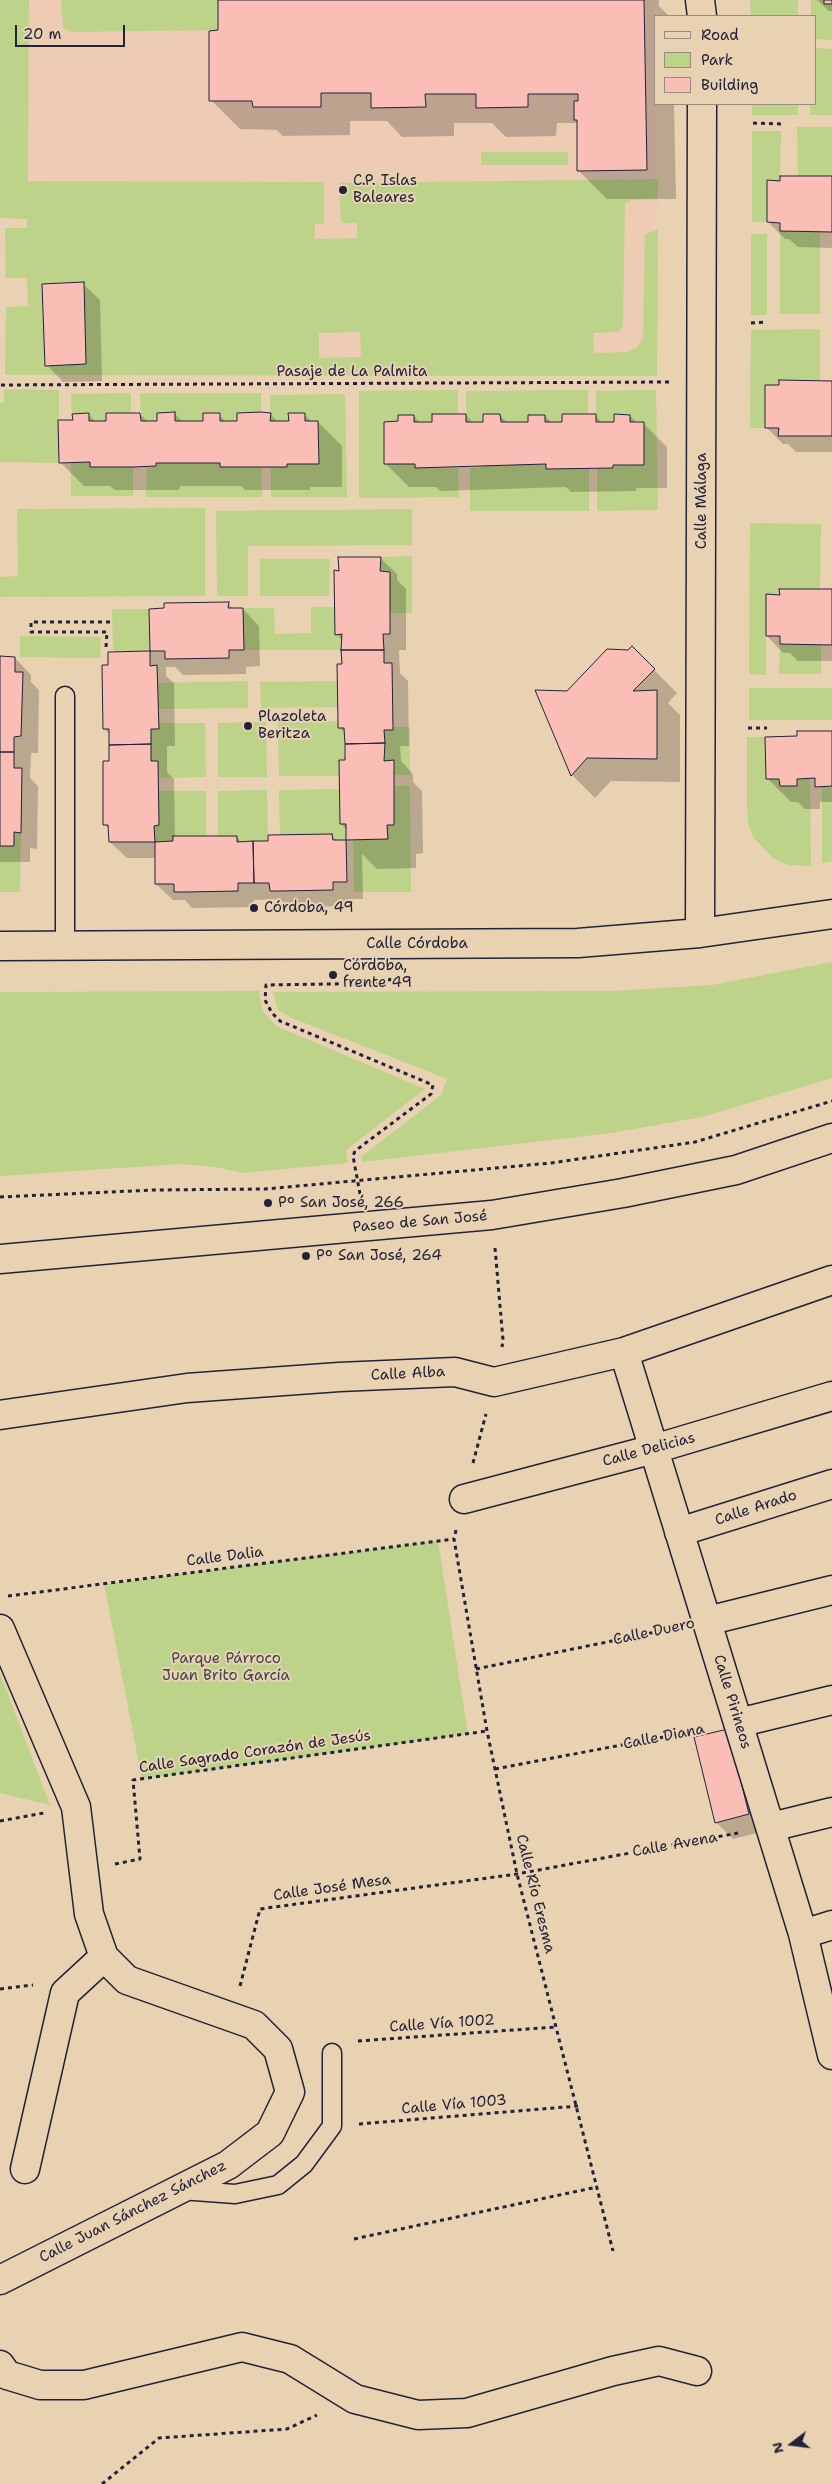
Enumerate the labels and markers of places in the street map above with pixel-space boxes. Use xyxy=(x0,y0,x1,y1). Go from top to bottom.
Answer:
place label: C.P. Islas Baleares xyxy=(353,172,417,207)
marker: C.P. Islas Baleares xyxy=(337,184,349,196)
place label: Plazoleta Beritza xyxy=(258,708,326,743)
marker: Plazoleta Beritza xyxy=(242,720,254,732)
place label: Córdoba, 49 xyxy=(264,899,354,917)
marker: Córdoba, 49 xyxy=(248,902,260,914)
place label: Córdoba, frente 49 xyxy=(343,957,412,992)
marker: Córdoba, frente 49 xyxy=(327,969,339,981)
place label: Pº San José, 266 xyxy=(278,1194,404,1212)
marker: Pº San José, 266 xyxy=(262,1197,274,1209)
place label: Pº San José, 264 xyxy=(316,1247,442,1265)
marker: Pº San José, 264 xyxy=(300,1250,312,1262)

